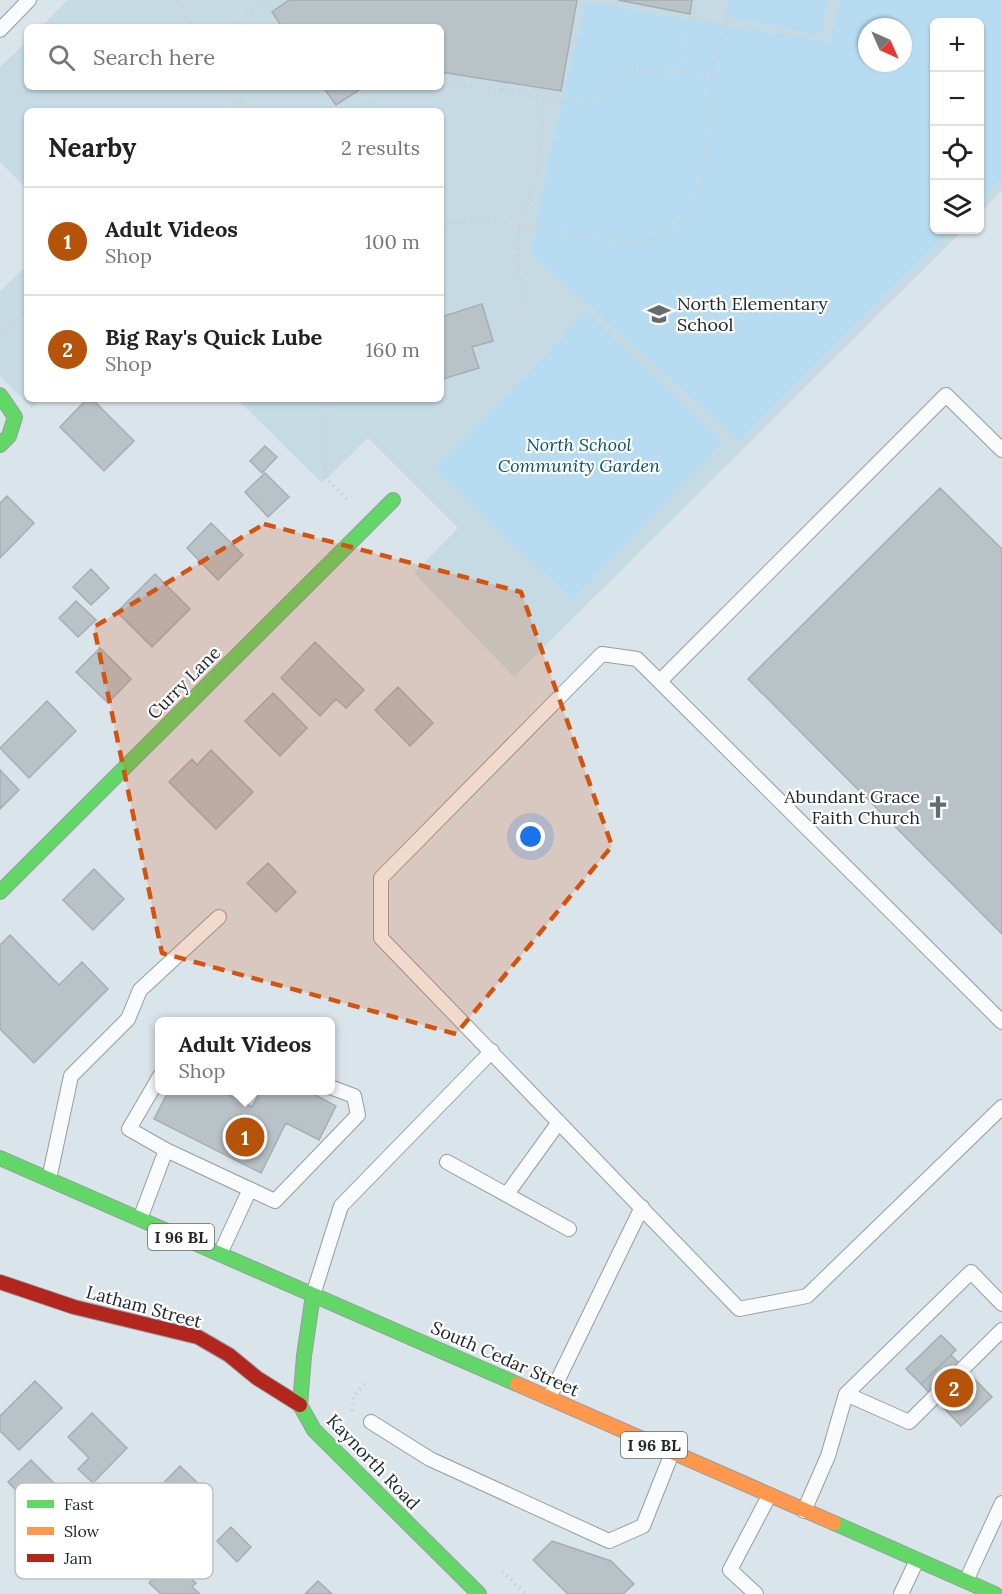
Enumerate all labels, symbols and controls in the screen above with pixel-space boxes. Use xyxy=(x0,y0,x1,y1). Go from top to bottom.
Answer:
north arrow xyxy=(858,18,912,72)
map controls xyxy=(930,18,984,234)
button: + xyxy=(930,18,984,72)
search box xyxy=(24,24,444,90)
icon: search xyxy=(45,41,78,74)
text: Search here xyxy=(93,43,215,71)
button: − xyxy=(930,72,984,126)
button: locate xyxy=(930,126,984,180)
text: Nearby xyxy=(48,131,136,164)
text: 2 results xyxy=(341,135,420,160)
button: layers xyxy=(930,180,984,234)
text: Adult Videos xyxy=(105,215,238,243)
text: 1 xyxy=(63,229,72,254)
text: 100 m xyxy=(365,229,420,254)
text: Shop xyxy=(105,243,152,268)
place label: North Elementary School xyxy=(677,292,828,336)
school or university icon: North Elementary School xyxy=(646,301,672,327)
text: Big Ray's Quick Lube xyxy=(105,323,322,351)
text: 2 xyxy=(62,337,73,362)
text: 160 m xyxy=(366,337,420,362)
text: Shop xyxy=(105,351,152,376)
park label: North School Community Garden xyxy=(498,433,660,477)
street label: Curry Lane xyxy=(142,641,225,724)
place label: Abundant Grace Faith Church xyxy=(783,785,920,829)
church icon: Abundant Grace Faith Church xyxy=(925,794,951,820)
your location xyxy=(516,822,545,851)
popup xyxy=(155,1017,335,1095)
text: Adult Videos xyxy=(178,1030,312,1058)
text: Shop xyxy=(178,1058,225,1083)
pin: 1 xyxy=(226,1114,264,1160)
road number: I 96 BL xyxy=(148,1224,214,1250)
street label: Latham Street xyxy=(84,1280,205,1333)
street label: South Cedar Street xyxy=(428,1316,583,1402)
pin: 2 xyxy=(934,1366,974,1410)
street label: Kaynorth Road xyxy=(322,1409,425,1515)
road number: I 96 BL xyxy=(621,1432,687,1458)
legend xyxy=(15,1483,213,1579)
text: Fast xyxy=(64,1494,95,1514)
text: Slow xyxy=(64,1521,100,1541)
text: Jam xyxy=(63,1548,92,1568)

